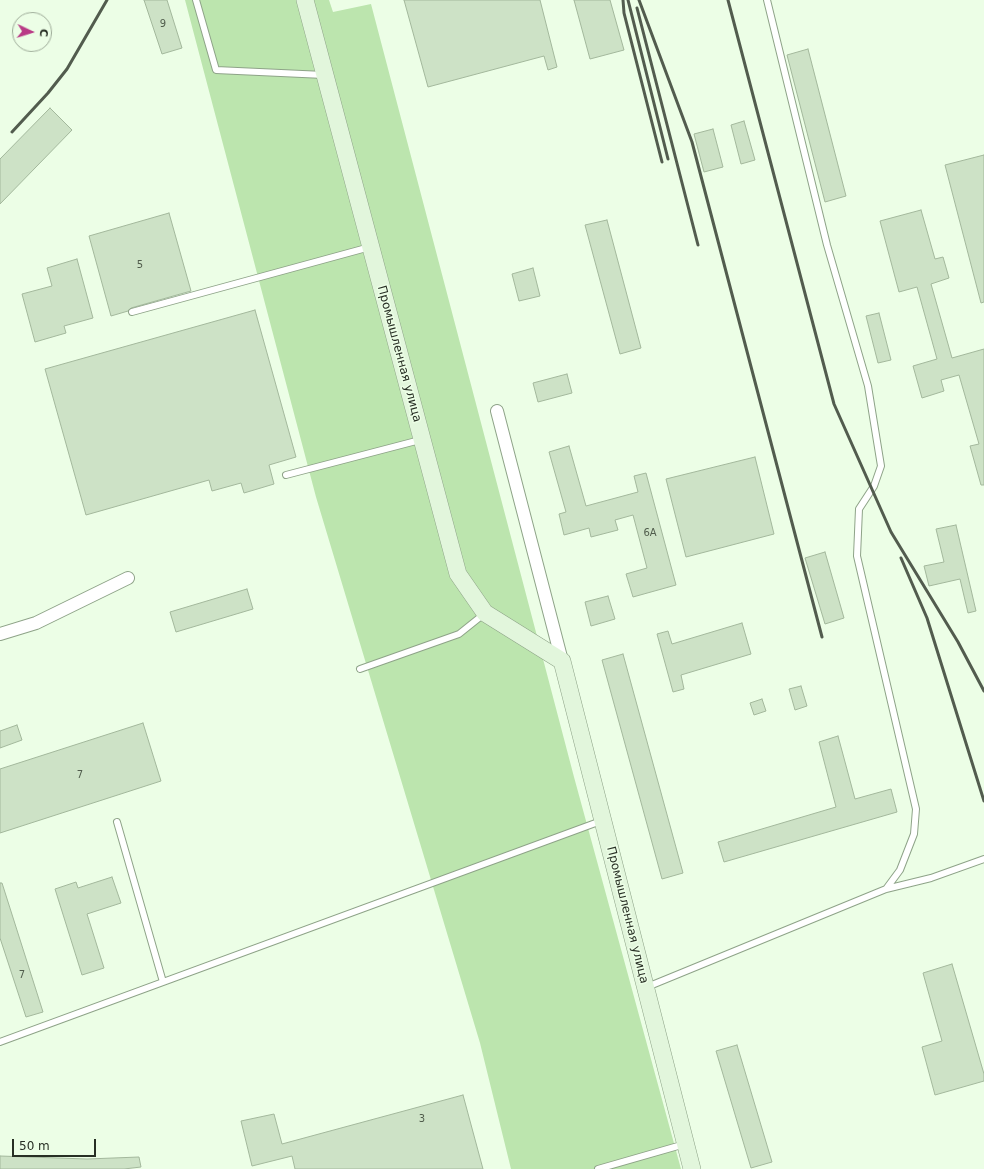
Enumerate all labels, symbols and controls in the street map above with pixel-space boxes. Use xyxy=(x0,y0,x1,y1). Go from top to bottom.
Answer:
north arrow xyxy=(12,12,52,52)
house number: 9 xyxy=(160,18,166,30)
text: С xyxy=(37,28,50,37)
house number: 5 xyxy=(137,259,143,271)
street label: Промышленная улица xyxy=(374,284,424,424)
house number: 6А xyxy=(643,527,657,539)
house number: 7 xyxy=(77,769,83,781)
street label: Промышленная улица xyxy=(603,845,651,985)
house number: 7 xyxy=(19,969,25,981)
house number: 3 xyxy=(419,1113,425,1125)
scale bar xyxy=(14,1131,98,1157)
text: 50 m xyxy=(19,1139,50,1153)

